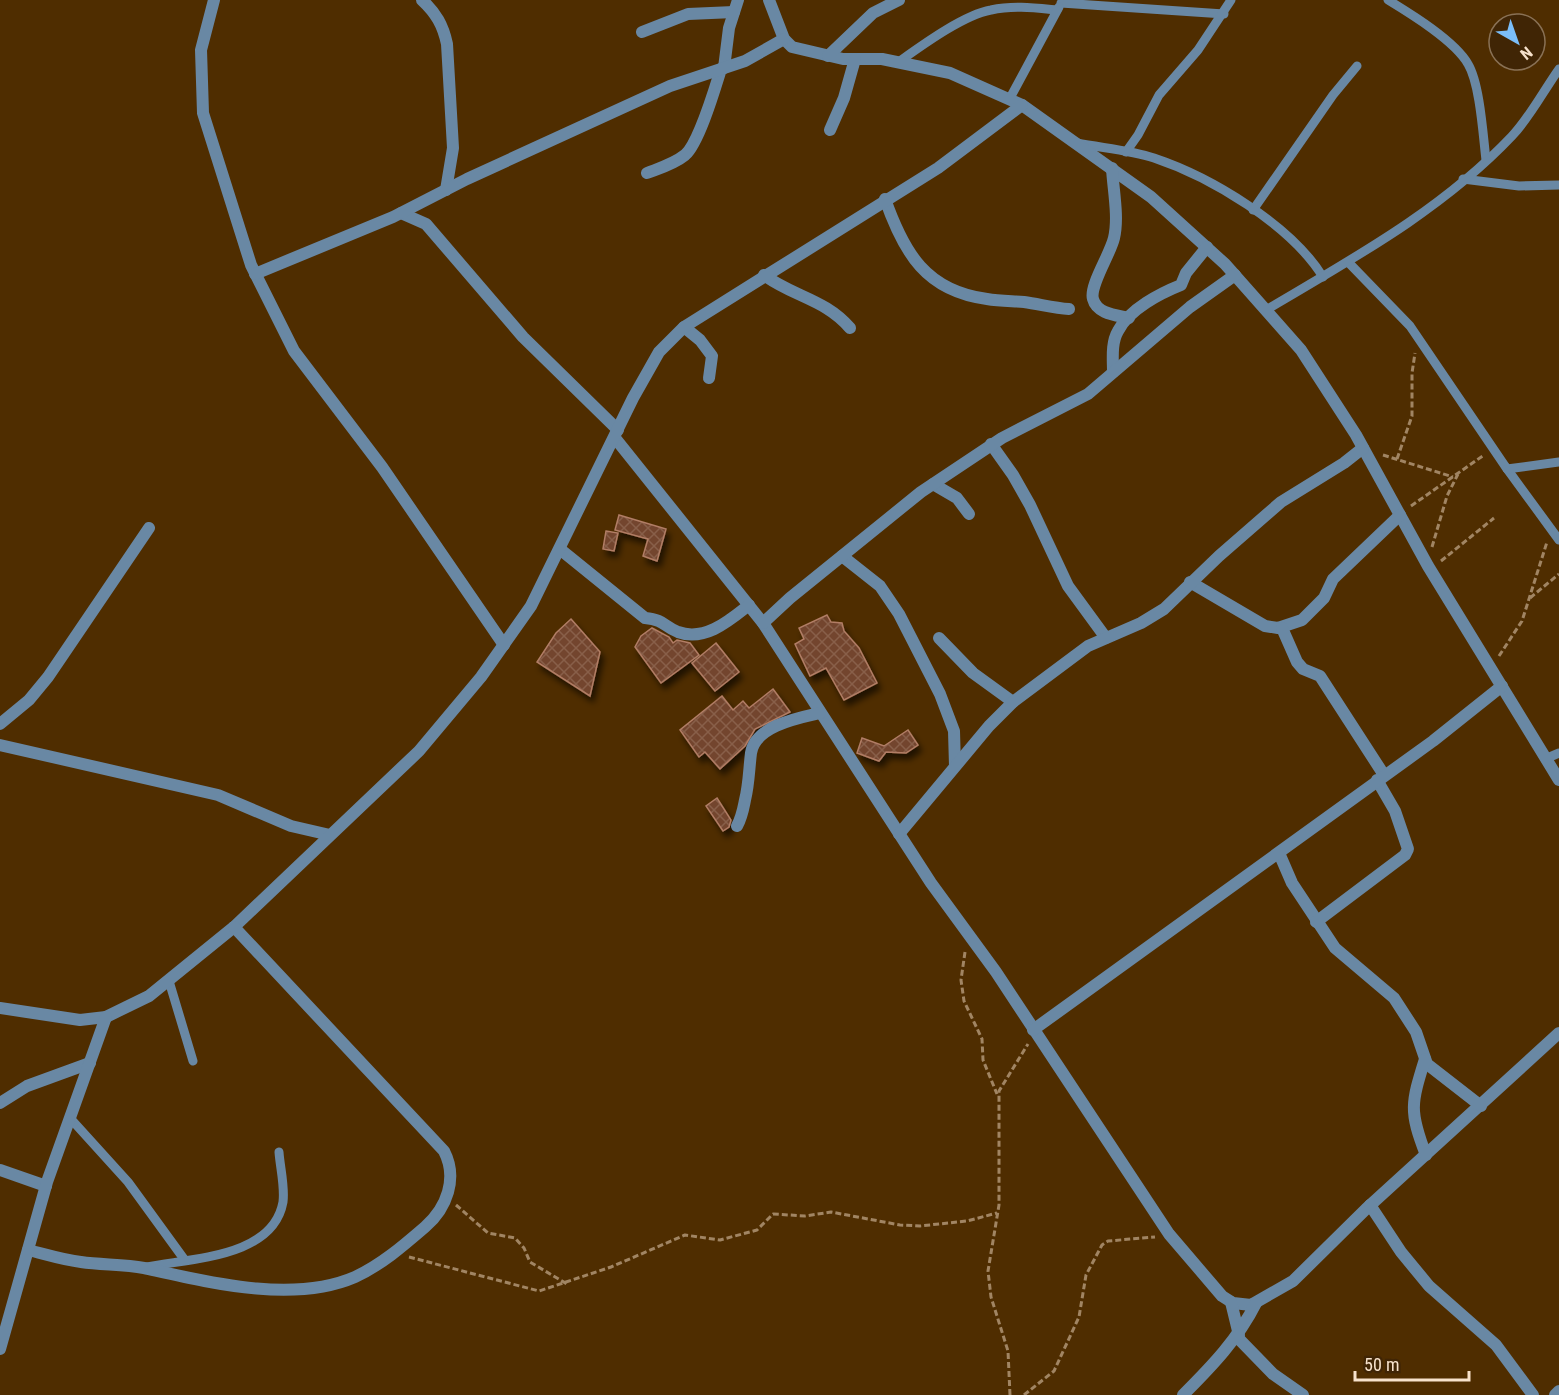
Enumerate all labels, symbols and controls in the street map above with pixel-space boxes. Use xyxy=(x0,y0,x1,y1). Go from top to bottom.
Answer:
north arrow xyxy=(1487,12,1547,72)
text: N xyxy=(1516,43,1536,64)
scale bar xyxy=(1355,1344,1469,1382)
text: 50 m xyxy=(1364,1354,1399,1375)

